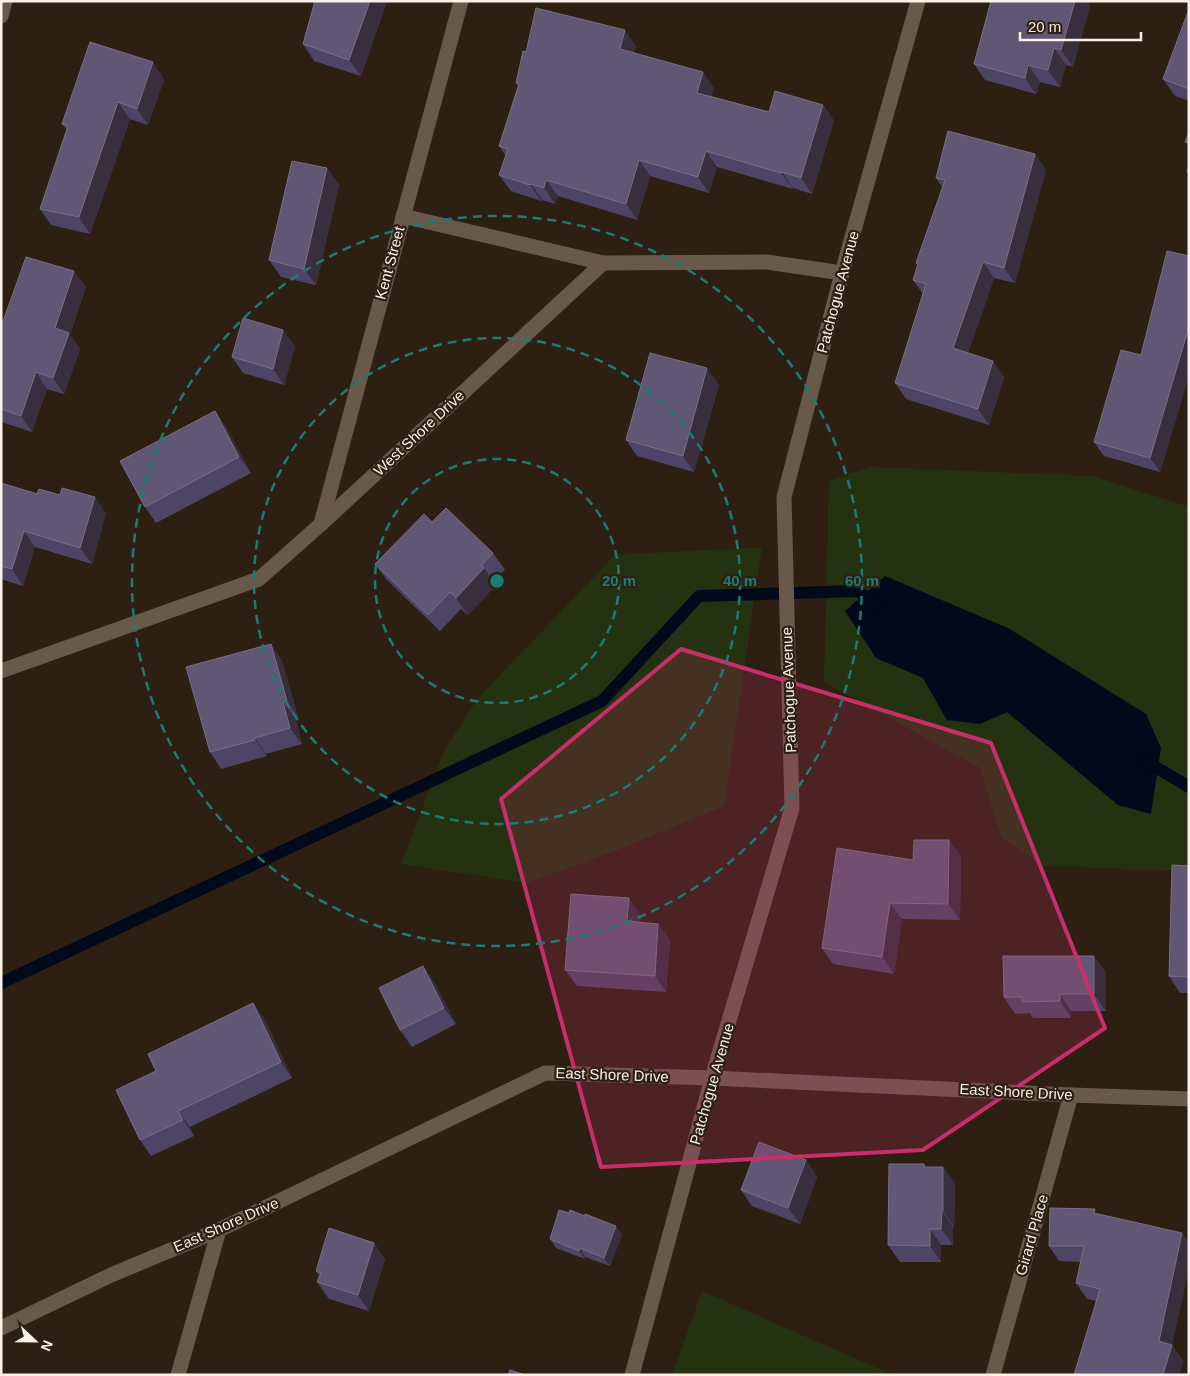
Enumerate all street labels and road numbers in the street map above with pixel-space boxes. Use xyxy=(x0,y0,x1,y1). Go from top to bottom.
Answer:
street label: Kent Street xyxy=(372,224,408,301)
street label: Patchogue Avenue xyxy=(813,229,862,355)
street label: West Shore Drive xyxy=(370,386,467,479)
street label: Patchogue Avenue xyxy=(778,627,799,753)
street label: Patchogue Avenue xyxy=(686,1021,737,1147)
street label: East Shore Drive xyxy=(555,1064,669,1085)
street label: East Shore Drive xyxy=(959,1080,1073,1103)
street label: Girard Place xyxy=(1012,1192,1051,1277)
street label: East Shore Drive xyxy=(171,1194,281,1255)

